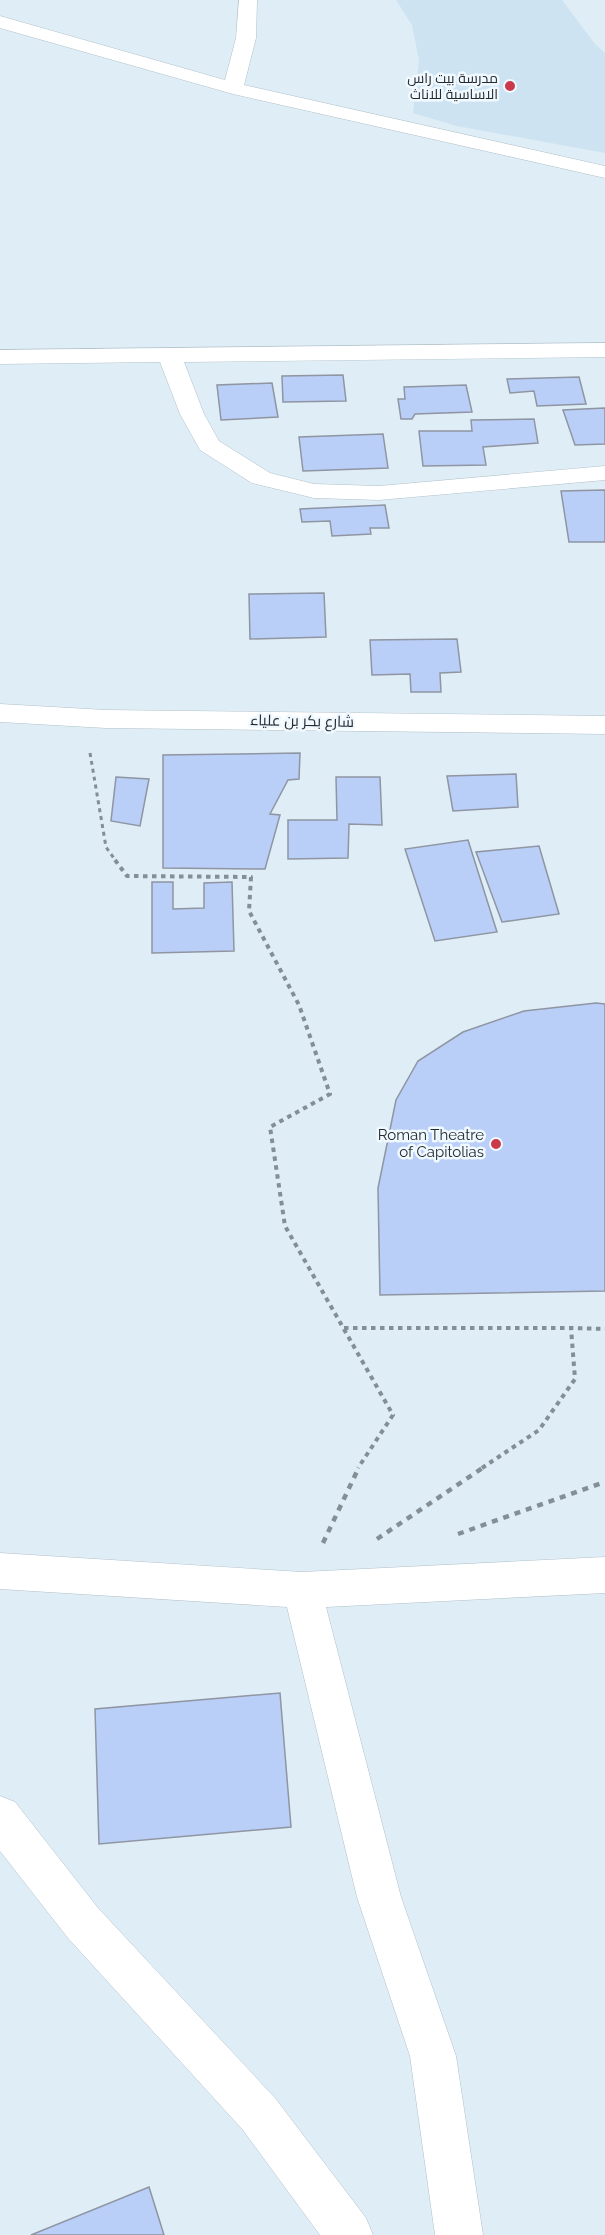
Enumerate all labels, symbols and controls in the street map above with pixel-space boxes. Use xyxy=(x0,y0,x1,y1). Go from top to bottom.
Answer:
place label: مدرسة بيت راس الاساسية للاناث xyxy=(407,70,498,102)
marker: مدرسة بيت راس الاساسية للاناث xyxy=(503,79,517,93)
street label: شارع بكر بن علياء xyxy=(250,711,354,733)
place label: Roman Theatre of Capitolias xyxy=(378,1126,484,1161)
marker: Roman Theatre of Capitolias xyxy=(489,1137,503,1151)

